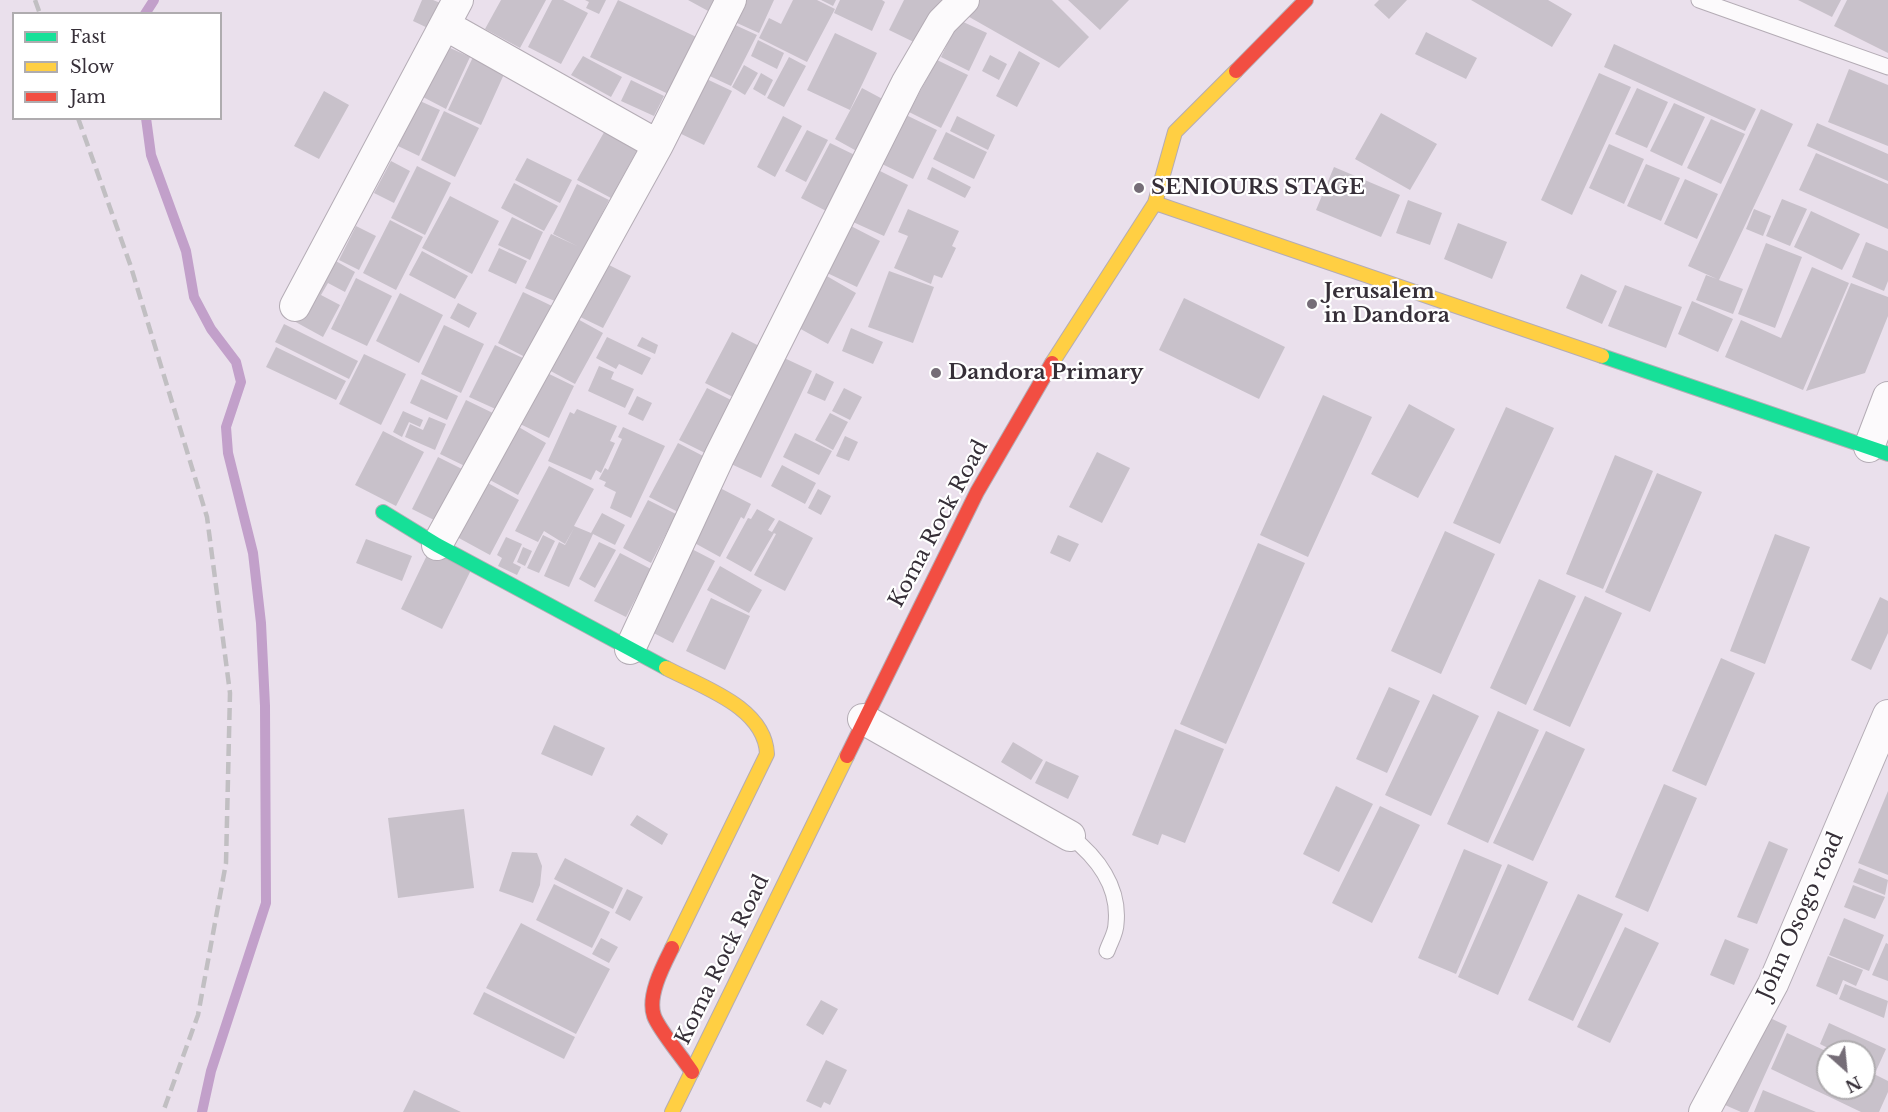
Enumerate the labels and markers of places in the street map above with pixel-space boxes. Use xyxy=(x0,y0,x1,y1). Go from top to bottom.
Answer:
place label: SENIOURS STAGE xyxy=(1151,175,1365,201)
marker: SENIOURS STAGE xyxy=(1132,181,1146,195)
place label: Jerusalem in Dandora xyxy=(1324,279,1450,329)
marker: Jerusalem in Dandora xyxy=(1305,297,1319,311)
place label: Dandora Primary xyxy=(948,360,1143,386)
marker: Dandora Primary xyxy=(929,366,943,380)

